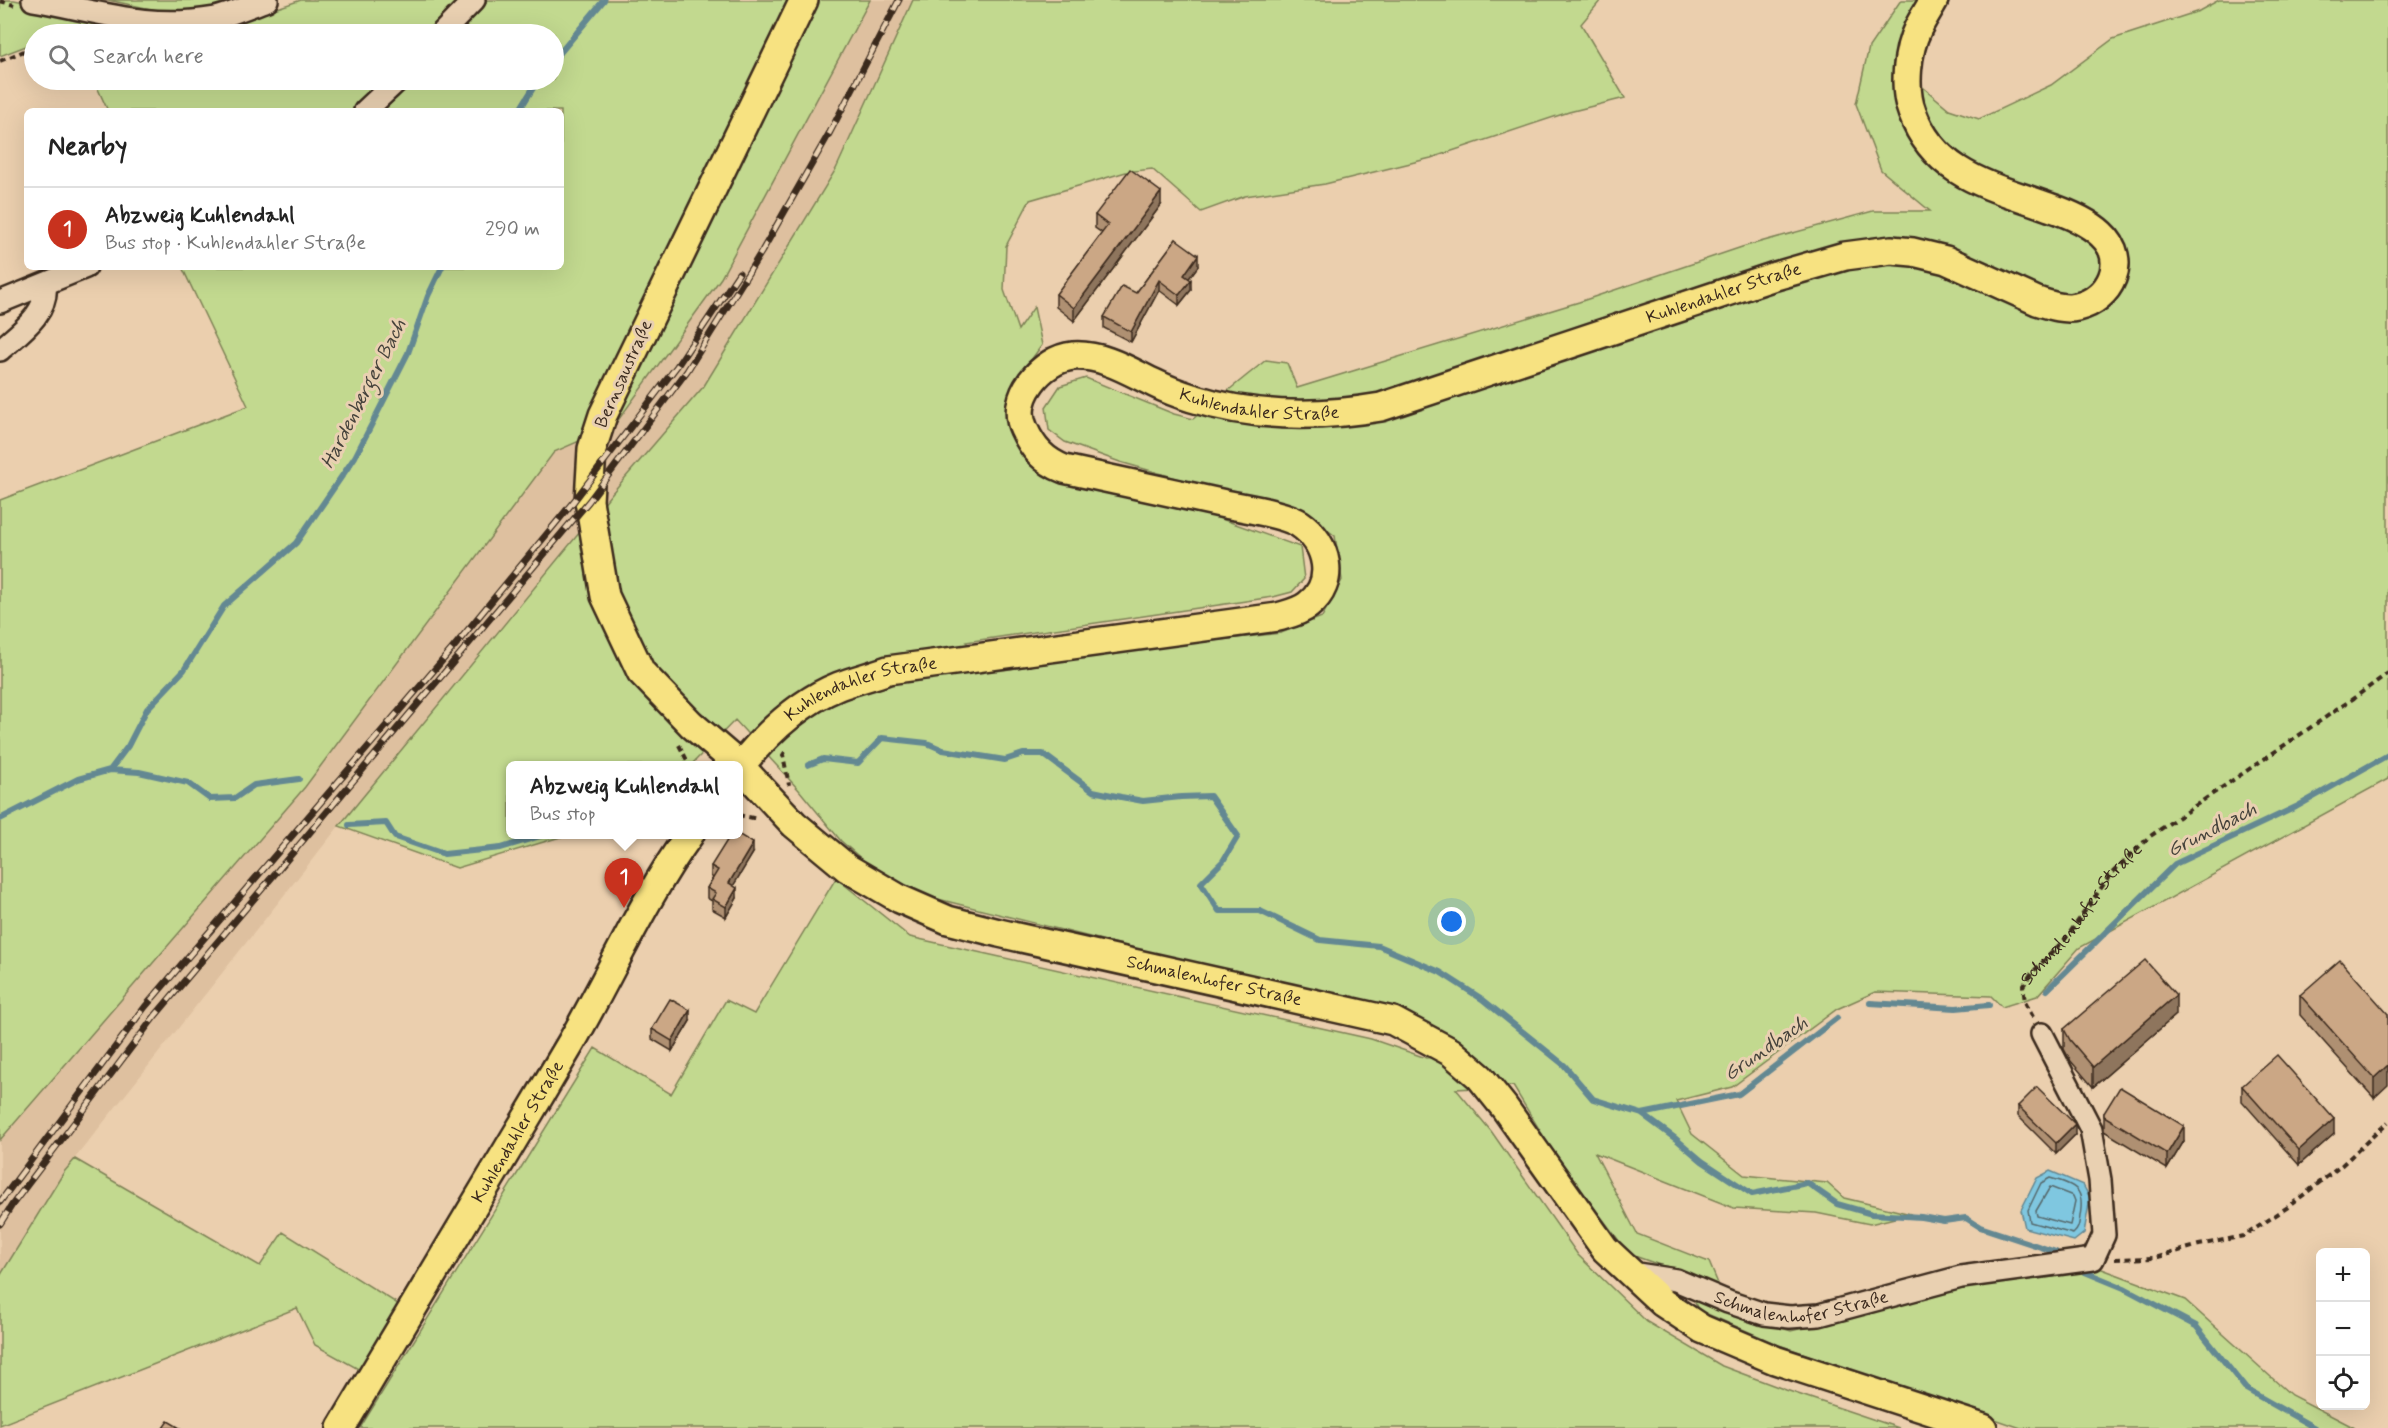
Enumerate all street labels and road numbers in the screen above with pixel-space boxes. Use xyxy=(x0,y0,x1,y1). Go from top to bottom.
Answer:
street label: Kuhlendahler Straße xyxy=(1643,257,1804,330)
street label: Bernsaustraße xyxy=(589,316,659,432)
street label: Kuhlendahler Straße xyxy=(1176,383,1340,426)
street label: Kuhlendahler Straße xyxy=(780,651,939,727)
street label: Schmalenhofer Straße xyxy=(2015,838,2148,990)
street label: Schmalenhofer Straße xyxy=(1124,950,1304,1012)
street label: Kuhlendahler Straße xyxy=(466,1056,570,1208)
street label: Schmalenhofer Straße xyxy=(1713,1283,1889,1305)

